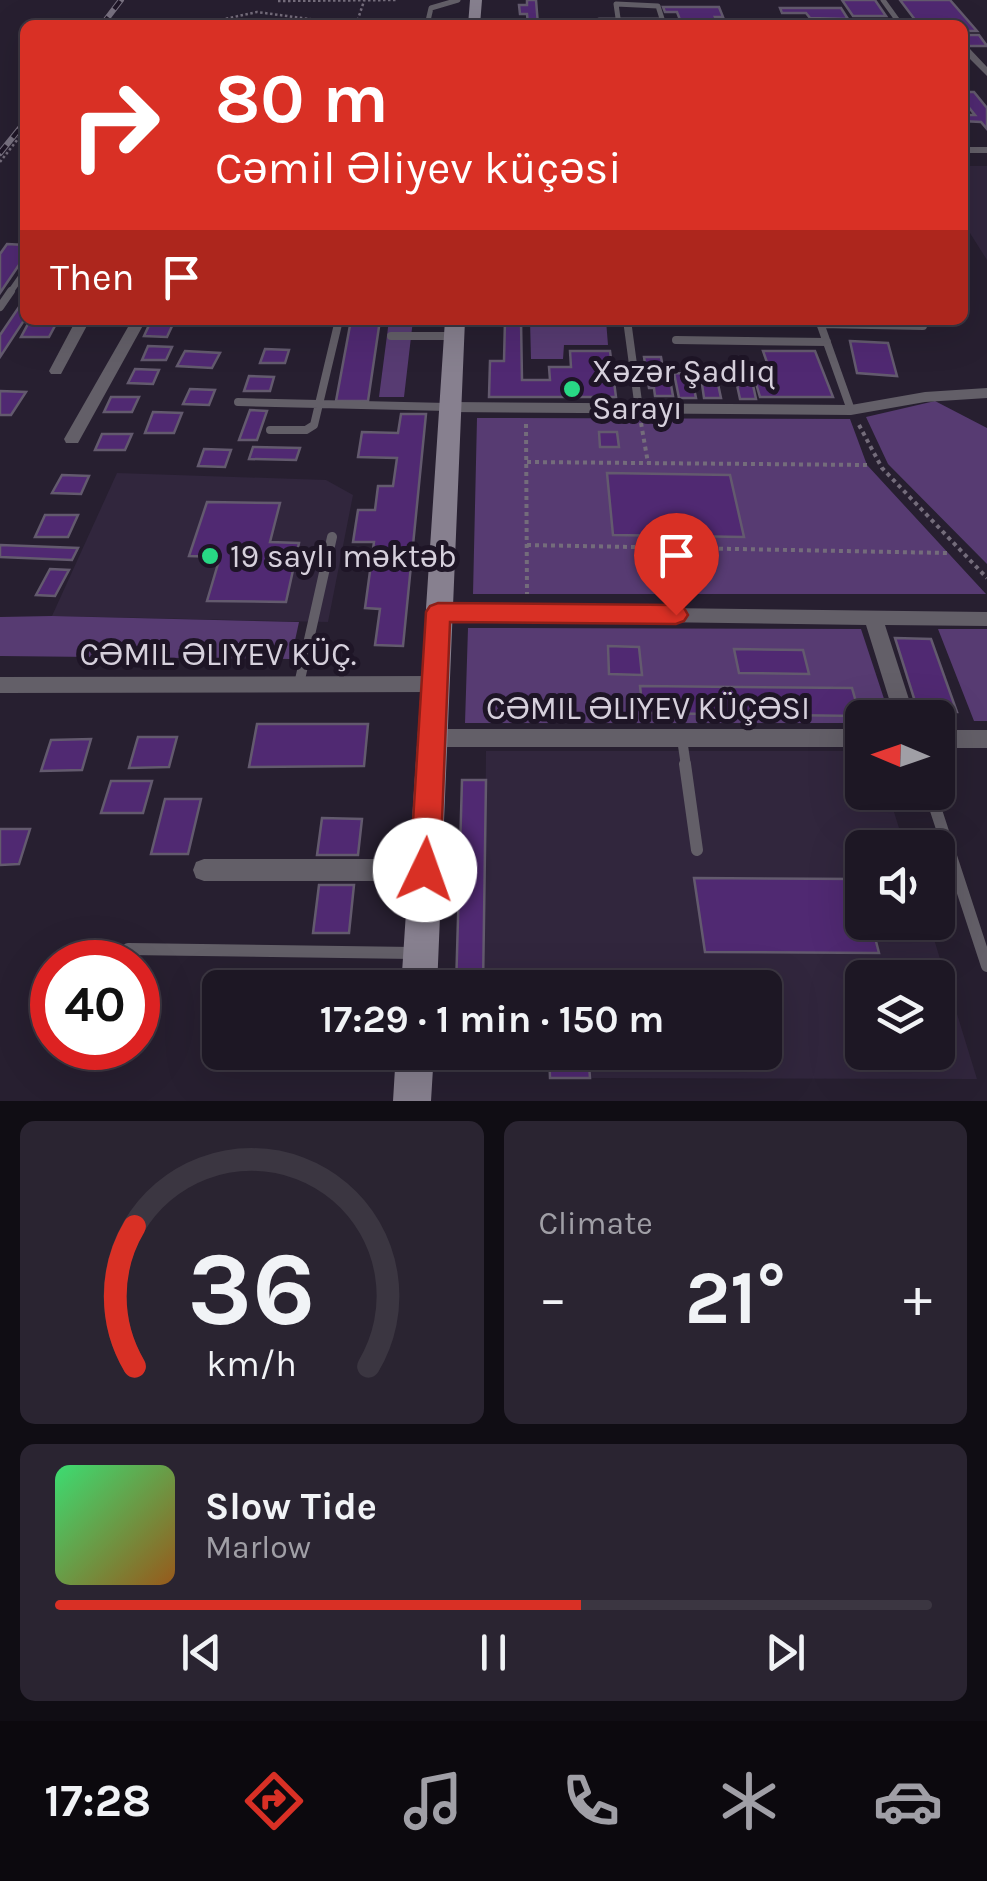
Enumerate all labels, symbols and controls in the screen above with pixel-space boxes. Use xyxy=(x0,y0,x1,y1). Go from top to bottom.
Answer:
text: 80 m xyxy=(215,58,389,140)
icon: right xyxy=(50,60,180,190)
text: Cəmil Əliyev küçəsi xyxy=(215,142,622,194)
icon: arrive xyxy=(154,250,209,305)
text: Then xyxy=(50,255,134,300)
place label: Xəzər Şadlıq Sarayı xyxy=(592,353,776,427)
marker: Xəzər Şadlıq Sarayı xyxy=(561,378,583,400)
pin xyxy=(634,513,719,616)
icon: arrive xyxy=(649,528,704,583)
place label: 19 saylı məktəb xyxy=(230,538,457,575)
marker: 19 saylı məktəb xyxy=(199,545,221,567)
street label: CƏMIL ƏLIYEV KÜÇ. xyxy=(79,636,357,673)
street label: CƏMIL ƏLIYEV KÜÇƏSI xyxy=(486,690,810,727)
north arrow xyxy=(845,700,955,810)
map controls xyxy=(845,700,955,1070)
position arrow xyxy=(373,818,477,922)
button: sound xyxy=(845,830,955,940)
speed limit sign: 40 xyxy=(30,940,160,1070)
button: layers xyxy=(845,960,955,1070)
text: 17:29 · 1 min · 150 m xyxy=(320,997,664,1042)
text: Climate xyxy=(539,1205,653,1242)
text: 36 xyxy=(188,1229,316,1350)
text: 21° xyxy=(685,1254,786,1342)
text: − xyxy=(539,1266,567,1330)
text: + xyxy=(903,1266,932,1330)
text: km/h xyxy=(206,1343,297,1385)
text: Slow Tide xyxy=(205,1484,377,1529)
text: Marlow xyxy=(205,1529,311,1566)
icon: previous xyxy=(174,1625,229,1680)
icon: pause xyxy=(466,1625,521,1680)
icon: next xyxy=(758,1625,813,1680)
icon: directions xyxy=(239,1766,309,1836)
icon: music xyxy=(398,1766,468,1836)
icon: phone xyxy=(556,1766,626,1836)
icon: climate xyxy=(714,1766,784,1836)
icon: car xyxy=(873,1766,943,1836)
text: 17:28 xyxy=(44,1775,151,1827)

